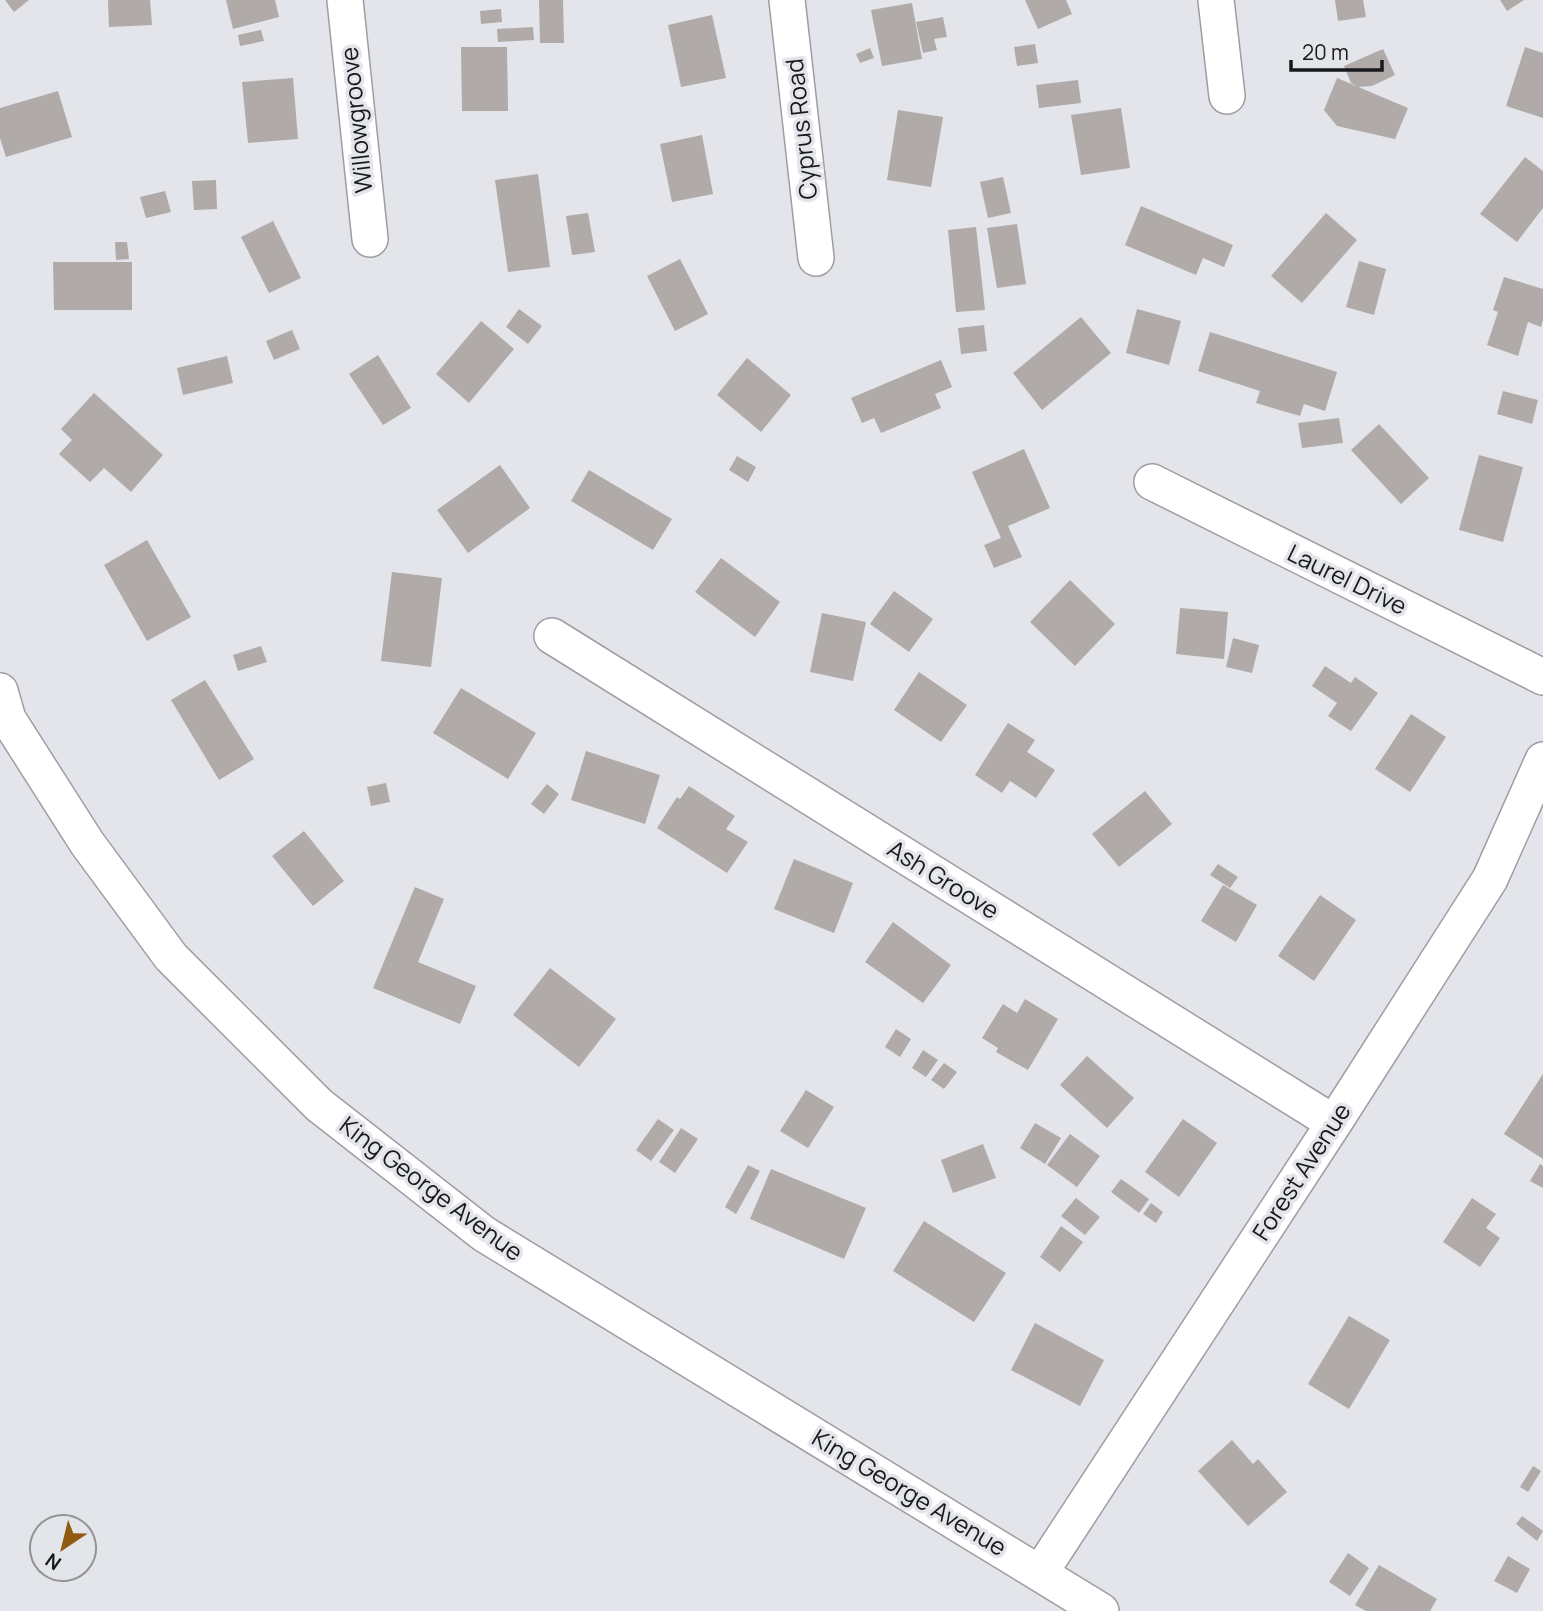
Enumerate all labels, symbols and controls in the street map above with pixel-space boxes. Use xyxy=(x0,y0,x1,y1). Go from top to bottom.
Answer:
scale bar xyxy=(1291,28,1382,72)
text: 20 m xyxy=(1302,38,1349,66)
street label: Willowgroove xyxy=(331,45,380,195)
street label: Cyprus Road xyxy=(777,57,824,201)
street label: Laurel Drive xyxy=(1283,536,1413,622)
street label: Ash Groove xyxy=(882,831,1006,926)
street label: Forest Avenue xyxy=(1244,1096,1357,1246)
street label: King George Avenue xyxy=(333,1108,530,1268)
street label: King George Avenue xyxy=(806,1420,1013,1563)
north arrow xyxy=(28,1513,98,1583)
text: N xyxy=(40,1547,66,1576)

